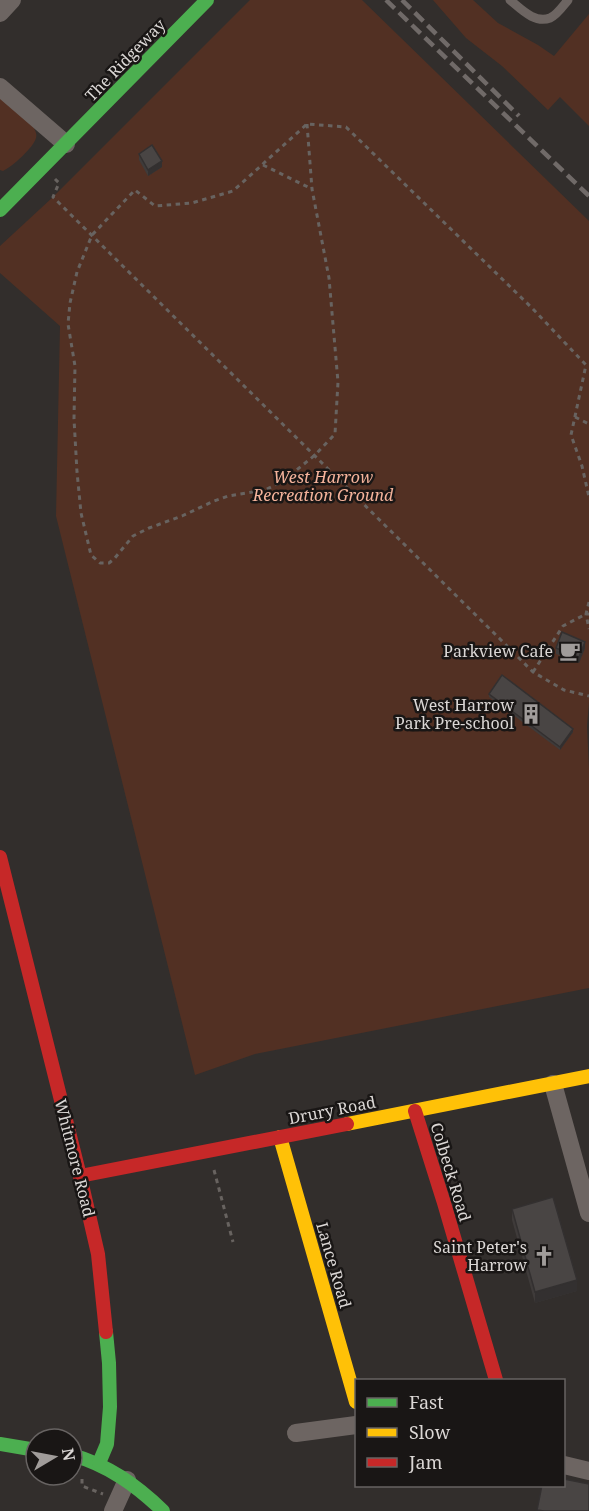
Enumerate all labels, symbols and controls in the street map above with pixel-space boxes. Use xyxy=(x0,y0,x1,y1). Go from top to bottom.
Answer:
street label: The Ridgeway xyxy=(80,13,171,106)
park label: West Harrow Recreation Ground xyxy=(252,466,394,506)
cafe icon: Parkview Cafe xyxy=(558,639,582,663)
place label: Parkview Cafe xyxy=(443,640,553,662)
place label: West Harrow Park Pre-school xyxy=(395,694,514,734)
building icon: West Harrow Park Pre-school xyxy=(519,702,543,726)
street label: Drury Road xyxy=(286,1091,378,1129)
street label: Whitmore Road xyxy=(50,1097,100,1219)
street label: Colbeck Road xyxy=(426,1120,477,1224)
street label: Lance Road xyxy=(311,1219,357,1311)
place label: Saint Peter's Harrow xyxy=(433,1236,527,1276)
church icon: Saint Peter's Harrow xyxy=(532,1244,556,1268)
legend xyxy=(355,1379,565,1487)
text: Fast xyxy=(409,1390,444,1414)
text: Slow xyxy=(409,1420,451,1444)
north arrow xyxy=(24,1427,84,1487)
text: N xyxy=(57,1446,81,1463)
text: Jam xyxy=(408,1450,443,1474)

